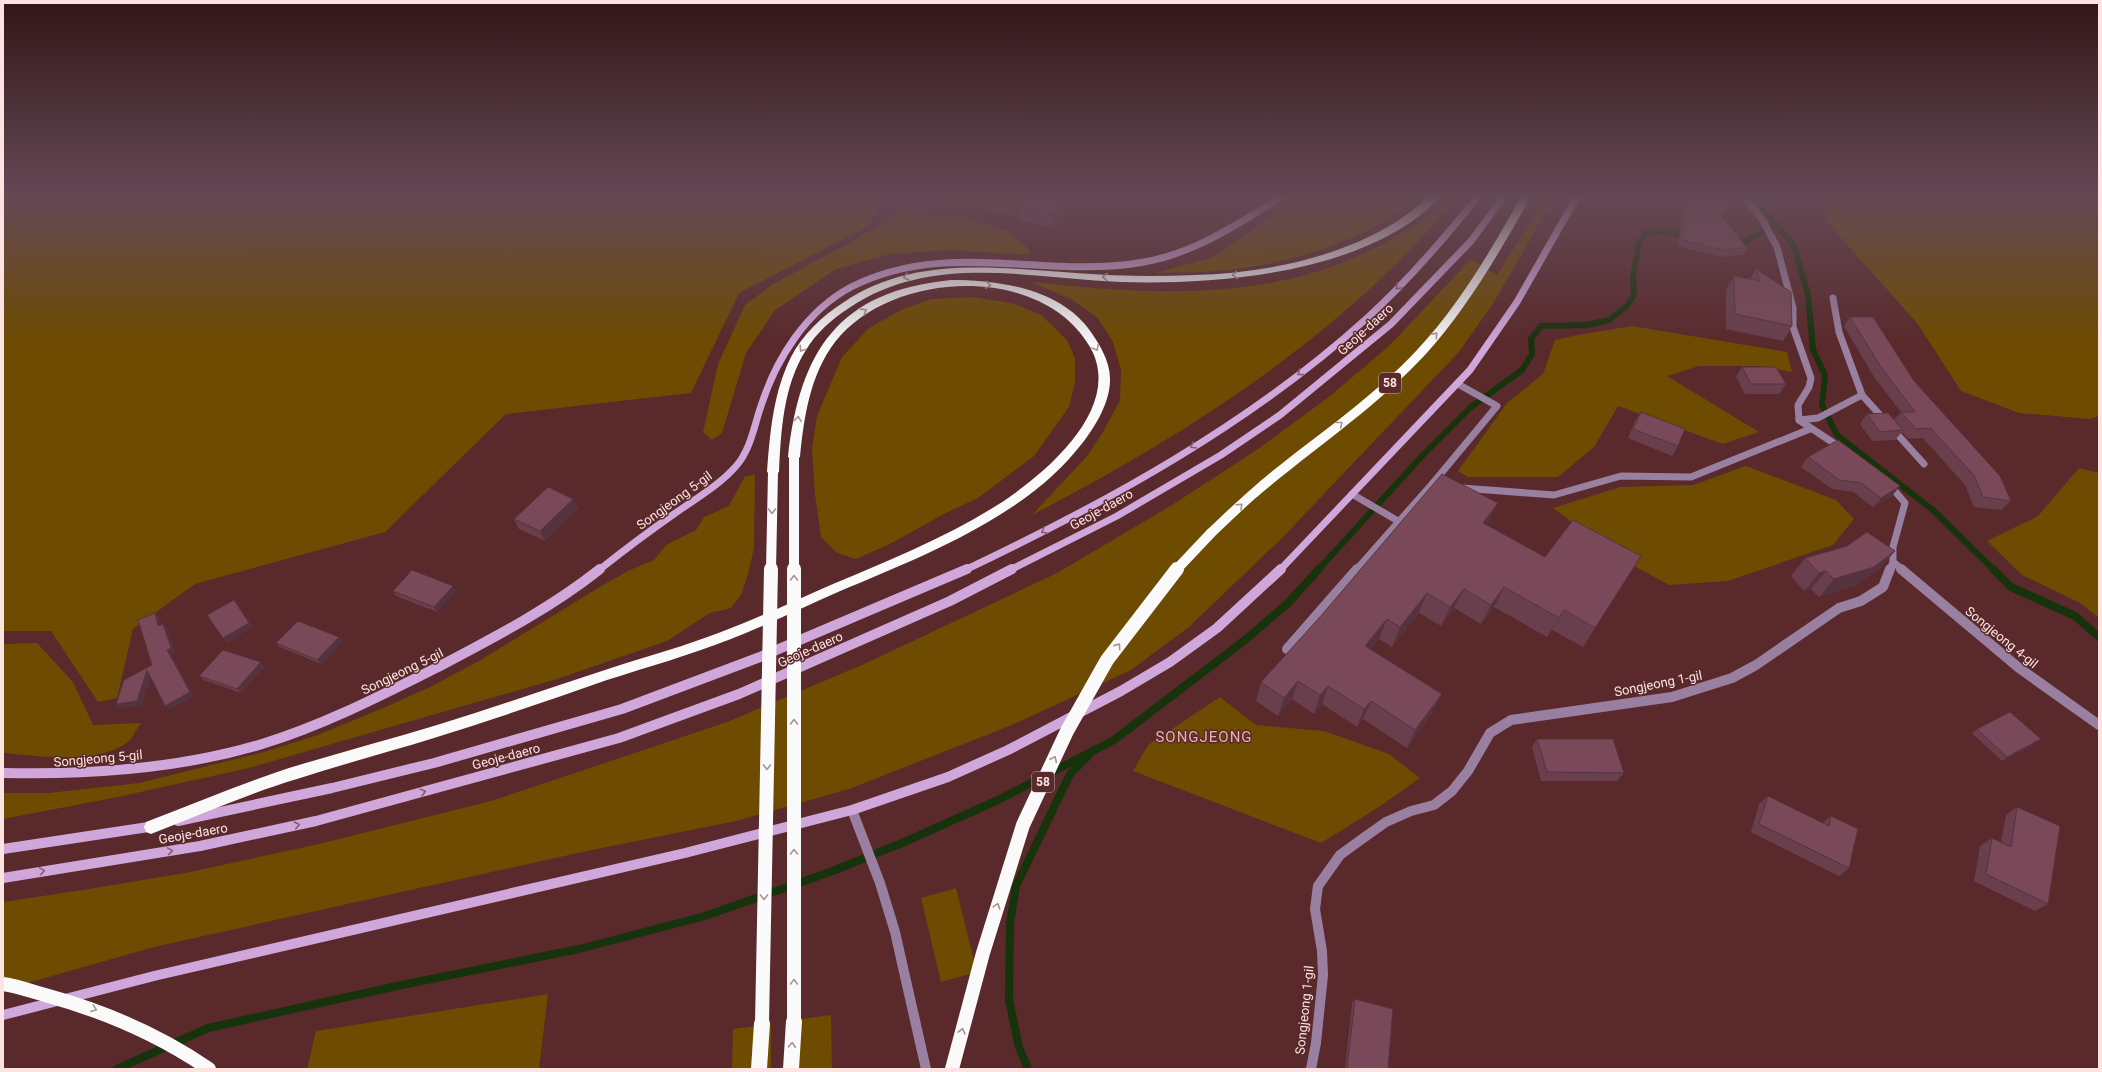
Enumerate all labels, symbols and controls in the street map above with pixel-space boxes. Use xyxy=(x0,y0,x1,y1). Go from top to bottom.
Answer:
one-way arrow xyxy=(1232,271,1238,280)
one-way arrow xyxy=(903,272,910,281)
one-way arrow xyxy=(1102,273,1108,281)
one-way arrow xyxy=(985,280,991,289)
one-way arrow xyxy=(1395,282,1403,290)
street label: Geoje-daero xyxy=(1334,300,1396,358)
one-way arrow xyxy=(859,309,866,316)
one-way arrow xyxy=(1431,333,1438,340)
one-way arrow xyxy=(1091,343,1099,351)
one-way arrow xyxy=(800,345,807,352)
one-way arrow xyxy=(1297,368,1304,375)
road number: 58 xyxy=(1379,373,1401,393)
one-way arrow xyxy=(793,416,802,422)
one-way arrow xyxy=(1336,421,1343,428)
one-way arrow xyxy=(1190,442,1197,449)
street label: Songjeong 5-gil xyxy=(634,468,715,533)
street label: Geoje-daero xyxy=(1067,486,1135,533)
one-way arrow xyxy=(1235,503,1243,511)
one-way arrow xyxy=(768,508,776,514)
one-way arrow xyxy=(1040,527,1048,534)
one-way arrow xyxy=(790,575,798,581)
street label: Songjeong 4-gil xyxy=(1962,603,2041,671)
street label: Geoje-daero xyxy=(775,628,845,670)
one-way arrow xyxy=(1113,643,1121,650)
street label: Songjeong 5-gil xyxy=(359,645,446,698)
street label: Songjeong 1-gil xyxy=(1613,668,1703,699)
one-way arrow xyxy=(790,719,798,725)
district label: SONGJEONG xyxy=(1155,728,1253,746)
street label: Geoje-daero xyxy=(471,740,542,773)
street label: Songjeong 5-gil xyxy=(53,747,143,770)
one-way arrow xyxy=(1049,756,1057,763)
one-way arrow xyxy=(763,764,771,770)
road number: 58 xyxy=(1032,772,1054,792)
one-way arrow xyxy=(419,788,426,797)
street label: Geoje-daero xyxy=(157,820,229,847)
one-way arrow xyxy=(294,822,300,830)
one-way arrow xyxy=(167,847,173,856)
one-way arrow xyxy=(790,849,798,855)
one-way arrow xyxy=(38,867,45,876)
one-way arrow xyxy=(760,894,769,900)
one-way arrow xyxy=(993,903,1001,910)
street label: Songjeong 1-gil xyxy=(1292,965,1317,1055)
one-way arrow xyxy=(790,979,798,985)
one-way arrow xyxy=(91,1005,98,1013)
one-way arrow xyxy=(957,1028,966,1035)
one-way arrow xyxy=(788,1042,797,1048)

